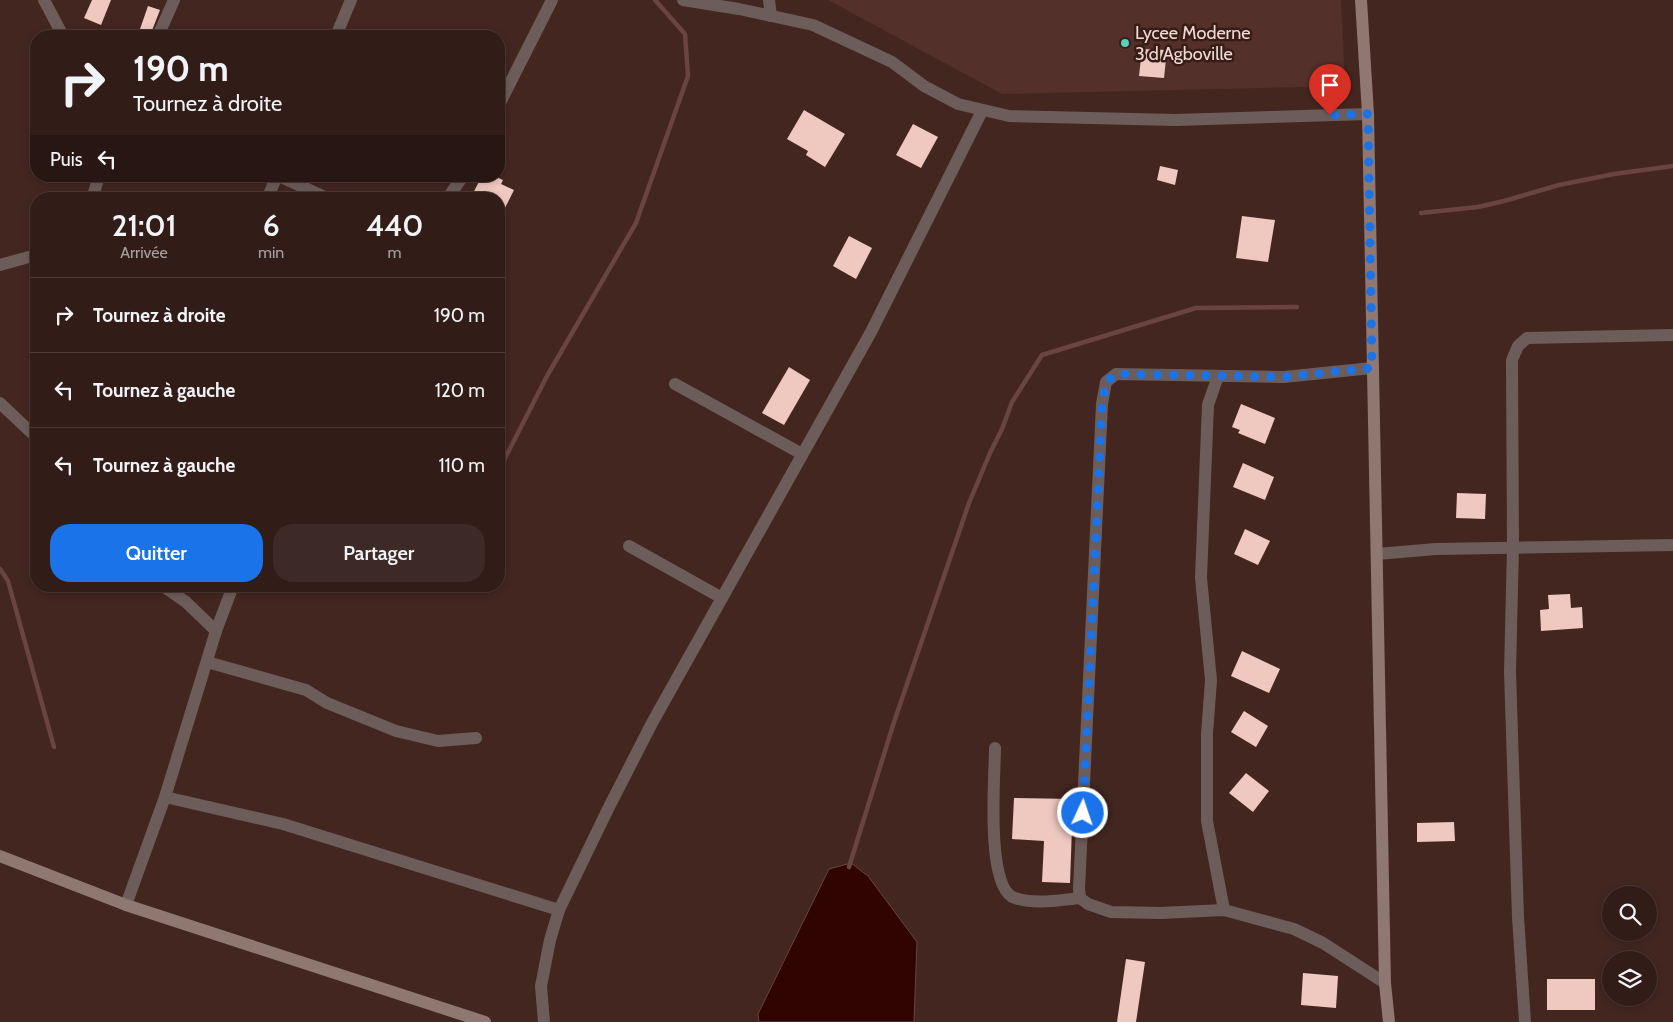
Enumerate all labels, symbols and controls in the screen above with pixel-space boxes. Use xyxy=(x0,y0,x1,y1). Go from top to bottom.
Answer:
place label: Lycee Moderne 3 d Agboville xyxy=(1135,22,1251,65)
marker: Lycee Moderne 3 d Agboville xyxy=(1119,37,1131,49)
text: 190 m xyxy=(133,47,229,90)
icon: right xyxy=(50,50,115,115)
pin xyxy=(1309,64,1351,115)
icon: arrive xyxy=(1316,71,1344,99)
text: Tournez à droite xyxy=(133,90,282,117)
icon: left xyxy=(93,145,121,173)
text: Puis xyxy=(50,148,83,171)
text: 21:01 xyxy=(112,207,176,244)
text: 6 xyxy=(263,207,280,244)
text: 440 xyxy=(366,207,423,244)
text: Arrivée xyxy=(120,243,168,262)
text: min xyxy=(258,243,284,262)
text: m xyxy=(388,243,402,262)
icon: right xyxy=(50,301,78,329)
text: Tournez à droite xyxy=(93,304,226,327)
text: 190 m xyxy=(434,304,485,327)
icon: left xyxy=(50,376,78,404)
text: Tournez à gauche xyxy=(93,379,235,402)
text: 120 m xyxy=(435,379,485,402)
icon: left xyxy=(50,451,78,479)
text: Tournez à gauche xyxy=(93,454,235,477)
text: 110 m xyxy=(438,454,485,477)
button: Quitter xyxy=(50,524,263,582)
button: Partager xyxy=(273,524,485,582)
position arrow xyxy=(1056,786,1108,838)
map controls xyxy=(1602,886,1657,1006)
button: search xyxy=(1602,886,1657,941)
button: layers xyxy=(1602,951,1657,1006)

